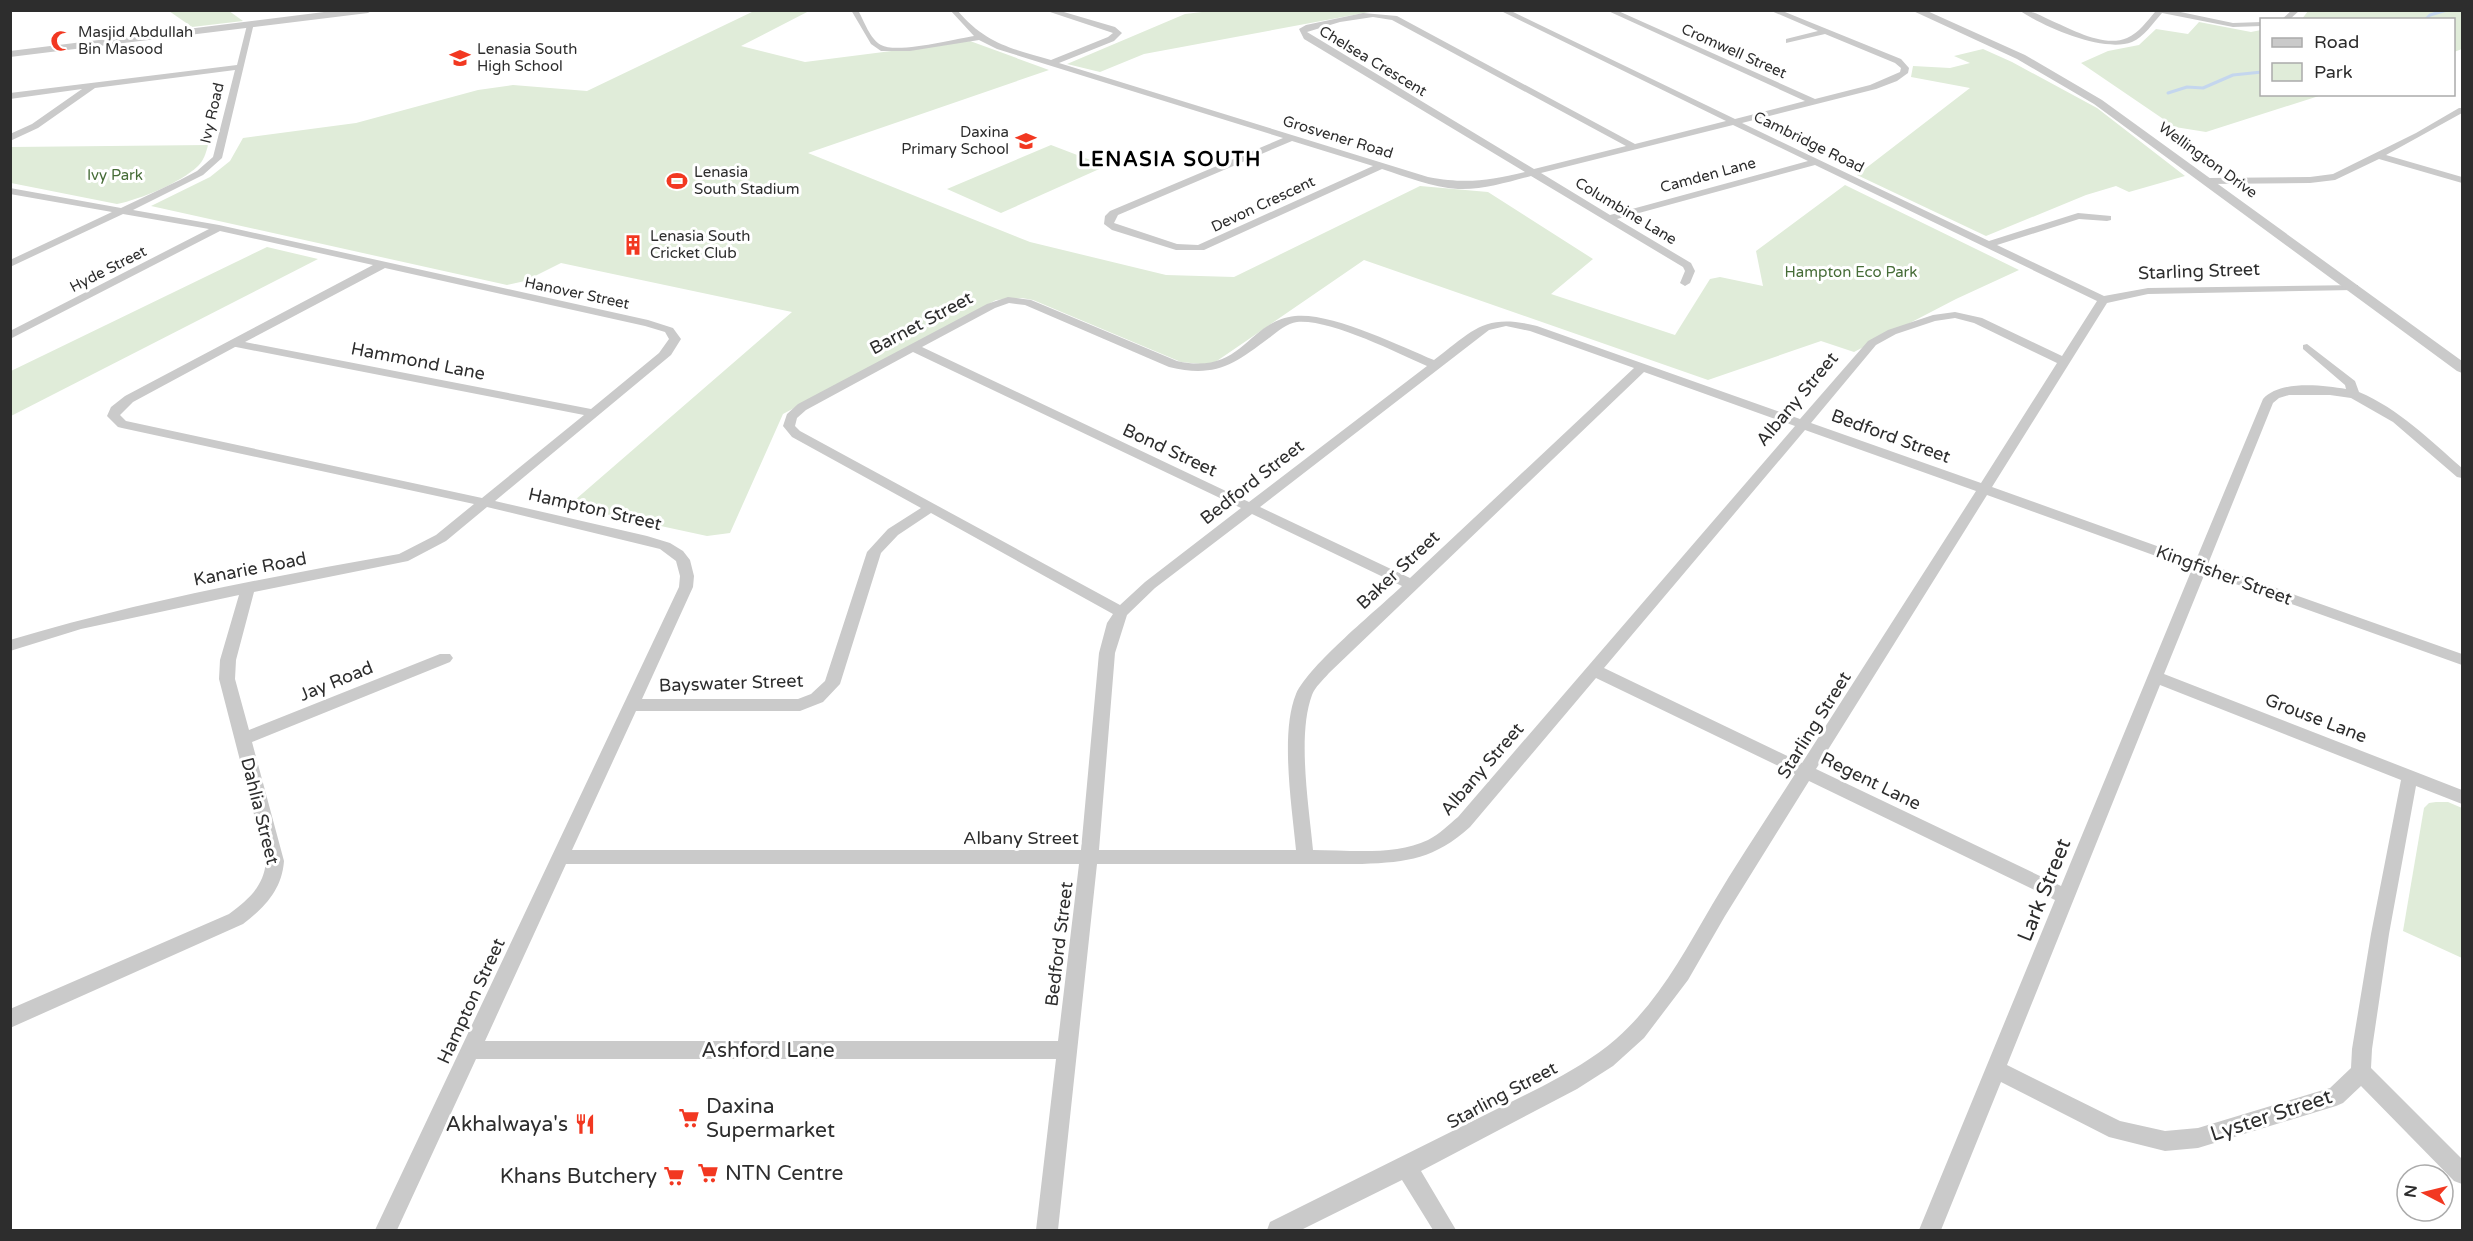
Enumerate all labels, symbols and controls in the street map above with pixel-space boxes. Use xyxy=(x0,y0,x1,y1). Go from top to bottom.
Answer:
legend xyxy=(2260,18,2455,96)
street label: Cromwell Street xyxy=(1679,20,1790,82)
street label: Chelsea Crescent xyxy=(1316,22,1430,100)
place label: Masjid Abdullah Bin Masood xyxy=(78,23,193,58)
mosque icon: Masjid Abdullah Bin Masood xyxy=(49,29,73,53)
text: Road xyxy=(2314,31,2359,53)
place label: Lenasia South High School xyxy=(477,40,577,75)
school or university icon: Lenasia South High School xyxy=(448,46,472,70)
text: Park xyxy=(2314,61,2353,83)
street label: Ivy Road xyxy=(196,81,228,145)
street label: Cambridge Road xyxy=(1751,107,1867,177)
street label: Grosvener Road xyxy=(1281,112,1395,162)
street label: Wellington Drive xyxy=(2155,118,2261,202)
place label: Daxina Primary School xyxy=(901,123,1009,158)
school or university icon: Daxina Primary School xyxy=(1014,129,1038,153)
district label: LENASIA SOUTH xyxy=(1078,148,1262,172)
street label: Camden Lane xyxy=(1658,154,1758,196)
place label: Lenasia South Stadium xyxy=(694,163,799,198)
park label: Ivy Park xyxy=(87,166,143,184)
sports icon: Lenasia South Stadium xyxy=(665,169,689,193)
street label: Devon Crescent xyxy=(1208,172,1318,236)
street label: Columbine Lane xyxy=(1572,174,1680,248)
place label: Lenasia South Cricket Club xyxy=(650,227,750,262)
building icon: Lenasia South Cricket Club xyxy=(621,233,645,257)
street label: Hyde Street xyxy=(67,242,150,296)
street label: Starling Street xyxy=(2138,258,2260,284)
park label: Hampton Eco Park xyxy=(1784,263,1918,281)
street label: Hanover Street xyxy=(523,273,631,313)
street label: Barnet Street xyxy=(866,287,976,359)
street label: Hammond Lane xyxy=(349,337,487,385)
street label: Albany Street xyxy=(1751,347,1843,450)
street label: Bedford Street xyxy=(1828,404,1954,468)
street label: Bond Street xyxy=(1119,419,1221,482)
street label: Bedford Street xyxy=(1196,435,1308,529)
street label: Hampton Street xyxy=(526,483,664,535)
street label: Baker Street xyxy=(1352,526,1444,614)
street label: Kingfisher Street xyxy=(2153,540,2295,610)
street label: Kanarie Road xyxy=(192,547,308,591)
street label: Jay Road xyxy=(296,656,376,706)
street label: Starling Street xyxy=(1772,667,1856,783)
street label: Bayswater Street xyxy=(658,669,804,697)
street label: Grouse Lane xyxy=(2262,689,2370,747)
street label: Albany Street xyxy=(1436,718,1528,820)
street label: Regent Lane xyxy=(1817,747,1925,815)
street label: Dahlia Street xyxy=(236,755,284,867)
street label: Albany Street xyxy=(963,827,1079,849)
street label: Lark Street xyxy=(2012,835,2076,945)
street label: Bedford Street xyxy=(1040,880,1078,1008)
street label: Hampton Street xyxy=(432,934,510,1067)
street label: Ashford Lane xyxy=(701,1038,835,1063)
street label: Starling Street xyxy=(1443,1057,1561,1133)
street label: Lyster Street xyxy=(2207,1084,2335,1147)
place label: Daxina Supermarket xyxy=(706,1094,835,1143)
supermarket icon: Daxina Supermarket xyxy=(677,1106,701,1130)
place label: Akhalwaya's xyxy=(445,1112,568,1137)
restaurant icon: Akhalwaya's xyxy=(573,1112,597,1136)
supermarket icon: NTN Centre xyxy=(696,1161,720,1185)
place label: NTN Centre xyxy=(725,1161,843,1186)
north arrow xyxy=(2395,1163,2455,1223)
place label: Khans Butchery xyxy=(500,1164,657,1189)
supermarket icon: Khans Butchery xyxy=(662,1164,686,1188)
text: N xyxy=(2400,1184,2422,1199)

